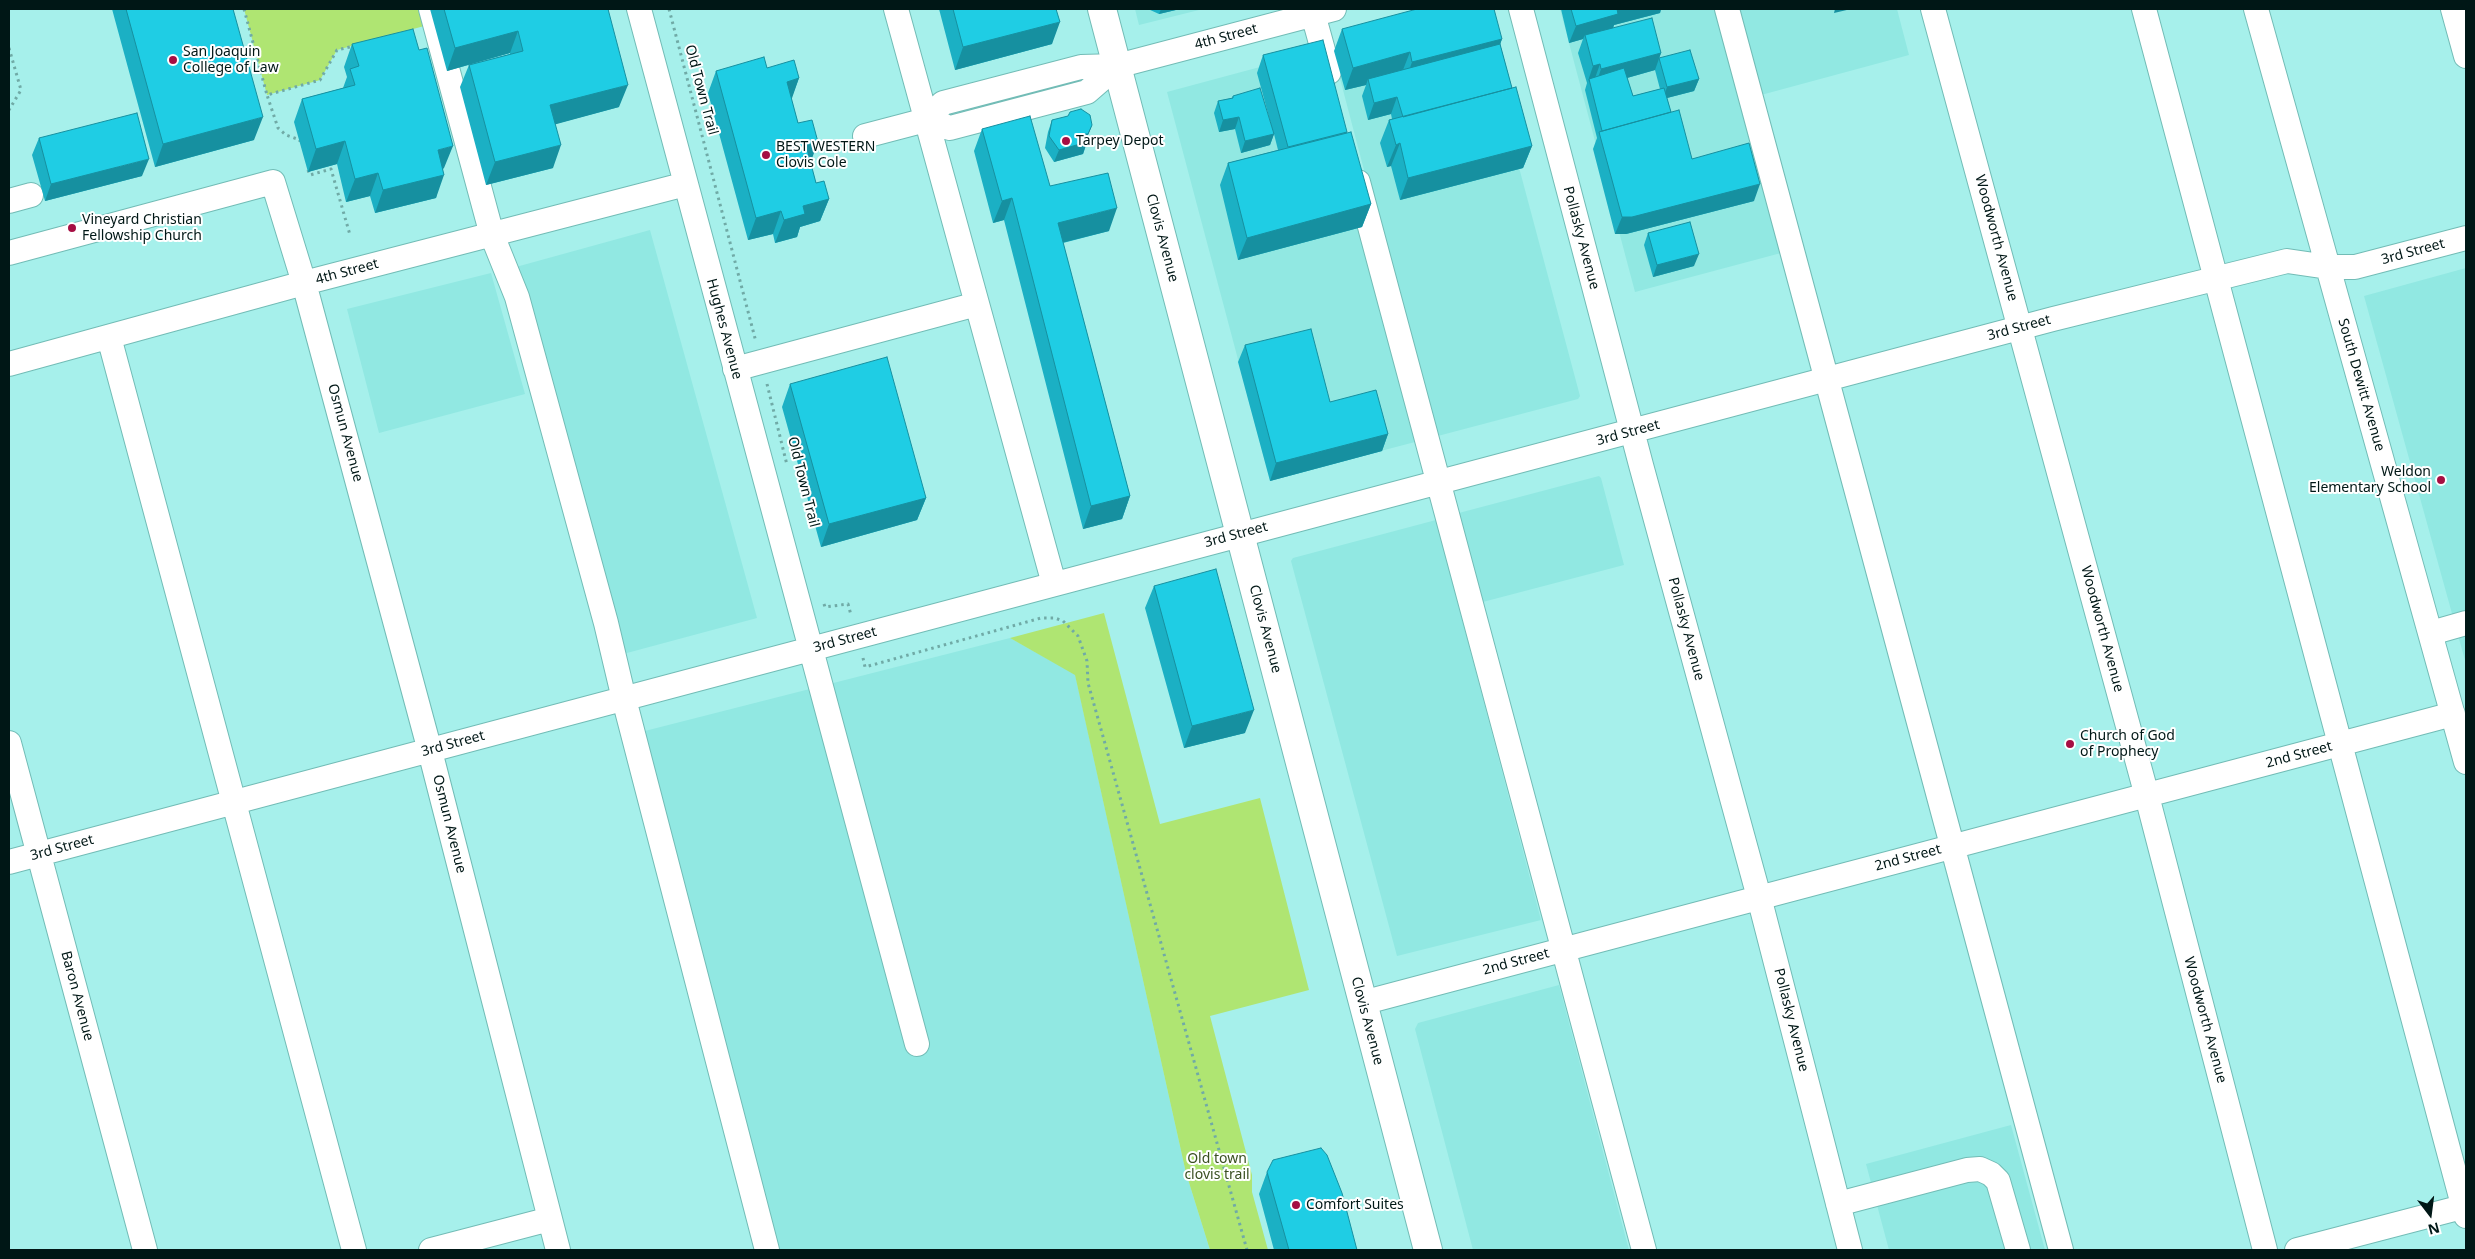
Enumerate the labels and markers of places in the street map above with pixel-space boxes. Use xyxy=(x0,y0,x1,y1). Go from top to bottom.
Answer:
place label: San Joaquin College of Law xyxy=(183,44,279,76)
marker: San Joaquin College of Law xyxy=(167,54,179,66)
place label: Tarpey Depot xyxy=(1076,133,1164,149)
marker: Tarpey Depot xyxy=(1060,135,1072,147)
place label: BEST WESTERN Clovis Cole xyxy=(776,139,875,172)
marker: BEST WESTERN Clovis Cole xyxy=(760,149,772,161)
place label: Vineyard Christian Fellowship Church xyxy=(82,212,202,244)
marker: Vineyard Christian Fellowship Church xyxy=(66,222,78,234)
place label: Weldon Elementary School xyxy=(2309,464,2431,497)
marker: Weldon Elementary School xyxy=(2435,474,2447,486)
place label: Church of God of Prophecy xyxy=(2080,728,2175,760)
marker: Church of God of Prophecy xyxy=(2064,738,2076,750)
place label: Comfort Suites xyxy=(1306,1197,1404,1213)
marker: Comfort Suites xyxy=(1290,1199,1302,1211)

